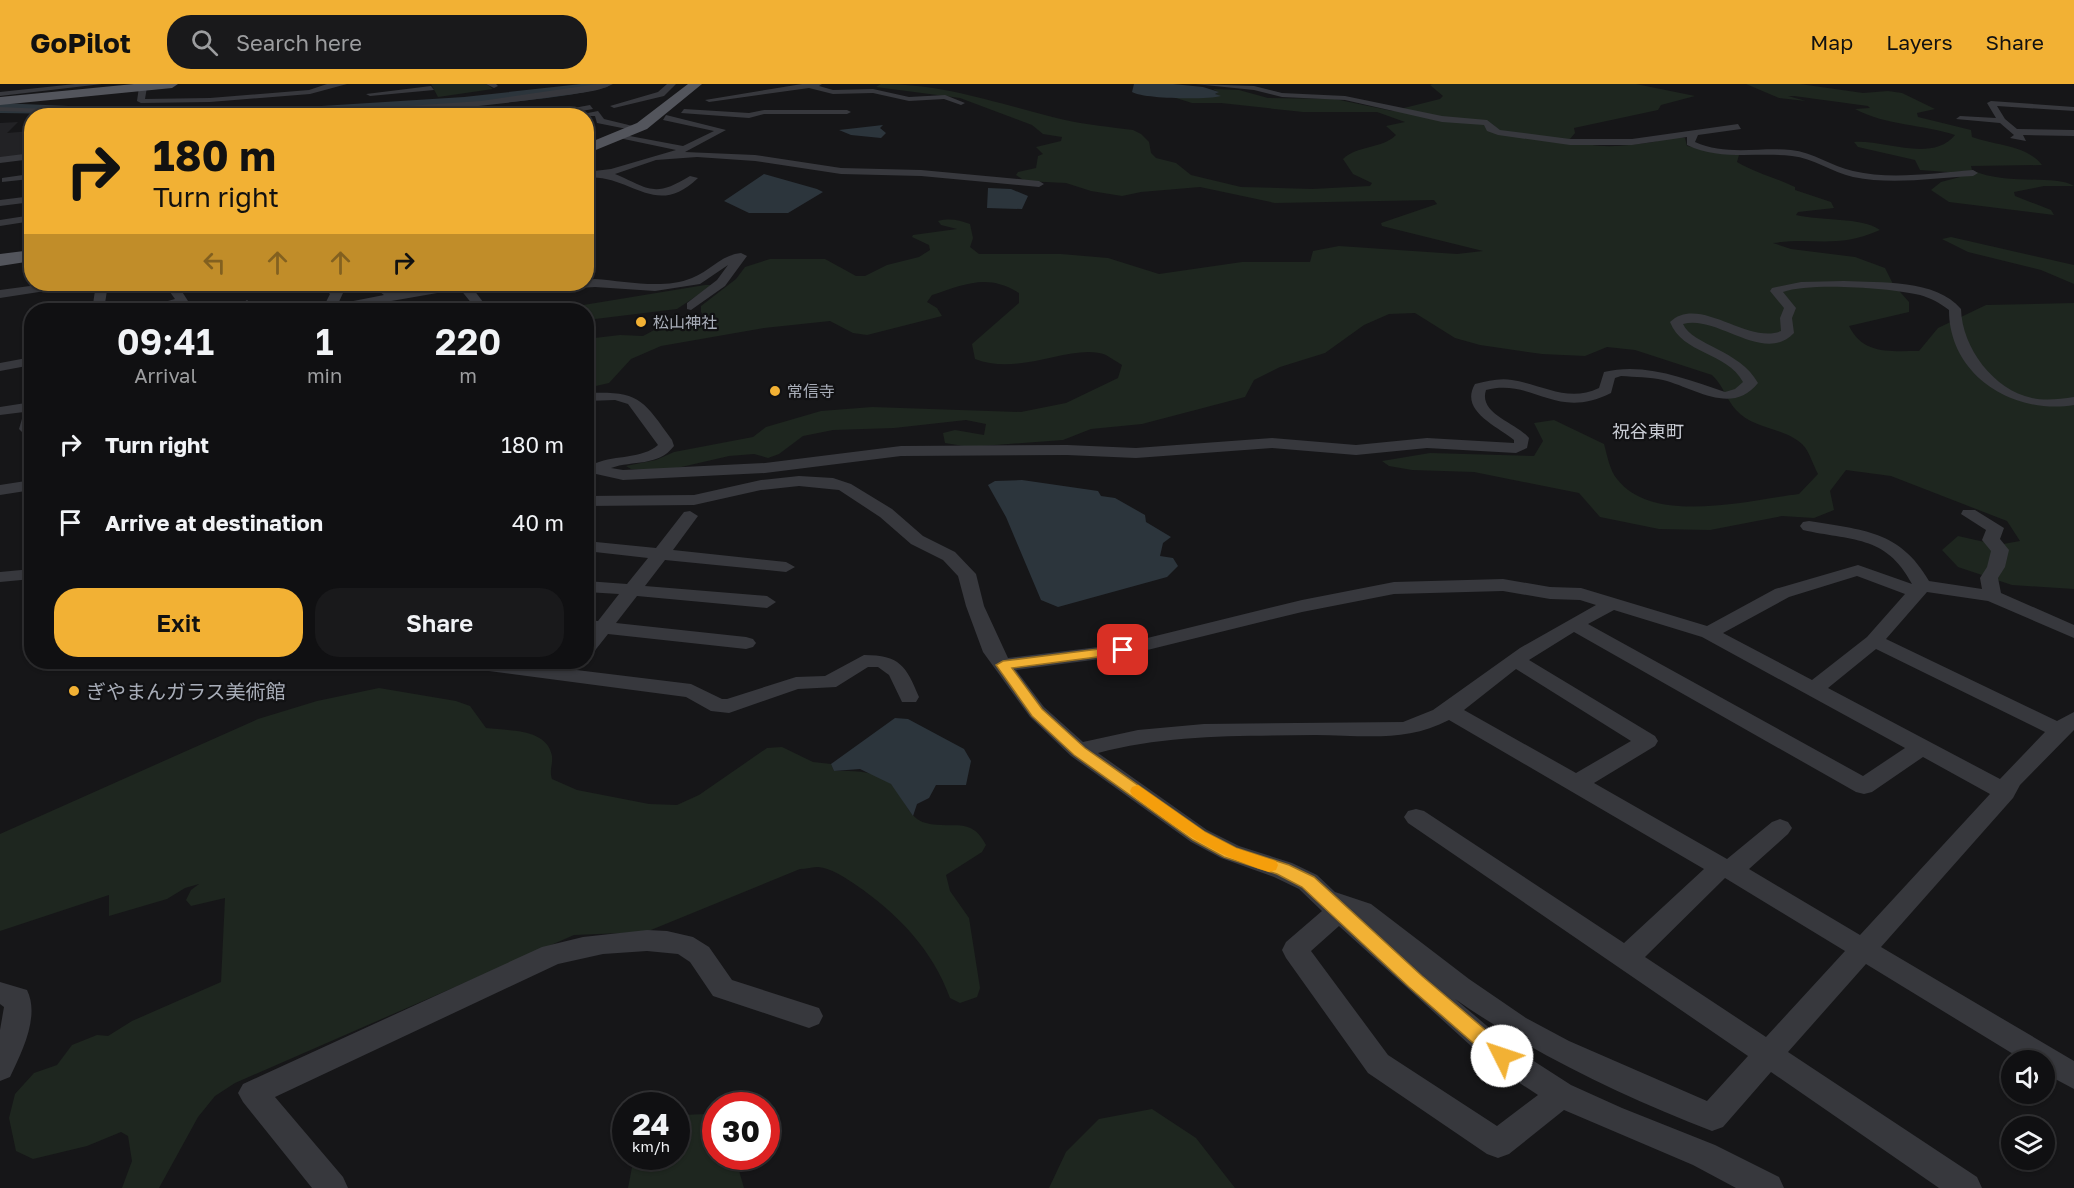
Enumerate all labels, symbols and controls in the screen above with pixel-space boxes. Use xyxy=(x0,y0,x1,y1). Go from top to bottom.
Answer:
search box xyxy=(167,15,587,69)
text: GoPilot xyxy=(30,26,131,59)
icon: search xyxy=(188,26,221,59)
text: Search here xyxy=(236,29,362,56)
text: Map xyxy=(1810,29,1853,55)
text: Layers xyxy=(1886,29,1953,55)
text: Share xyxy=(1986,29,2044,55)
text: 180 m xyxy=(153,130,276,180)
icon: right xyxy=(54,132,132,210)
text: Turn right xyxy=(153,181,279,213)
icon: left xyxy=(198,246,231,279)
icon: ahead xyxy=(261,246,294,279)
icon: ahead xyxy=(324,246,357,279)
icon: right xyxy=(387,246,420,279)
place label: 松山神社 xyxy=(653,312,717,332)
marker: 松山神社 xyxy=(634,315,648,329)
text: 09:41 xyxy=(117,320,214,363)
text: 1 xyxy=(316,320,334,363)
text: 220 xyxy=(435,320,501,363)
text: Arrival xyxy=(134,363,197,387)
text: min xyxy=(307,363,342,387)
text: m xyxy=(459,363,477,387)
place label: 常信寺 xyxy=(787,381,835,401)
marker: 常信寺 xyxy=(768,384,782,398)
district label: 祝谷東町 xyxy=(1612,420,1684,442)
icon: right xyxy=(54,428,87,461)
text: Turn right xyxy=(105,431,209,458)
text: 180 m xyxy=(501,431,564,458)
icon: arrive xyxy=(54,506,87,539)
text: Arrive at destination xyxy=(105,509,323,536)
text: 40 m xyxy=(512,509,564,536)
button: Exit xyxy=(54,588,303,657)
button: Share xyxy=(315,588,564,657)
pin xyxy=(1097,624,1148,675)
icon: arrive xyxy=(1106,633,1139,666)
place label: ぎやまんガラス美術館 xyxy=(86,679,286,703)
marker: ぎやまんガラス美術館 xyxy=(67,684,81,698)
position arrow xyxy=(1470,1024,1534,1088)
map controls xyxy=(2001,1050,2055,1170)
button: sound xyxy=(2001,1050,2055,1104)
speed limit sign: 30 xyxy=(702,1092,780,1170)
text: 24 xyxy=(632,1106,670,1142)
button: layers xyxy=(2001,1116,2055,1170)
text: km/h xyxy=(632,1137,670,1155)

